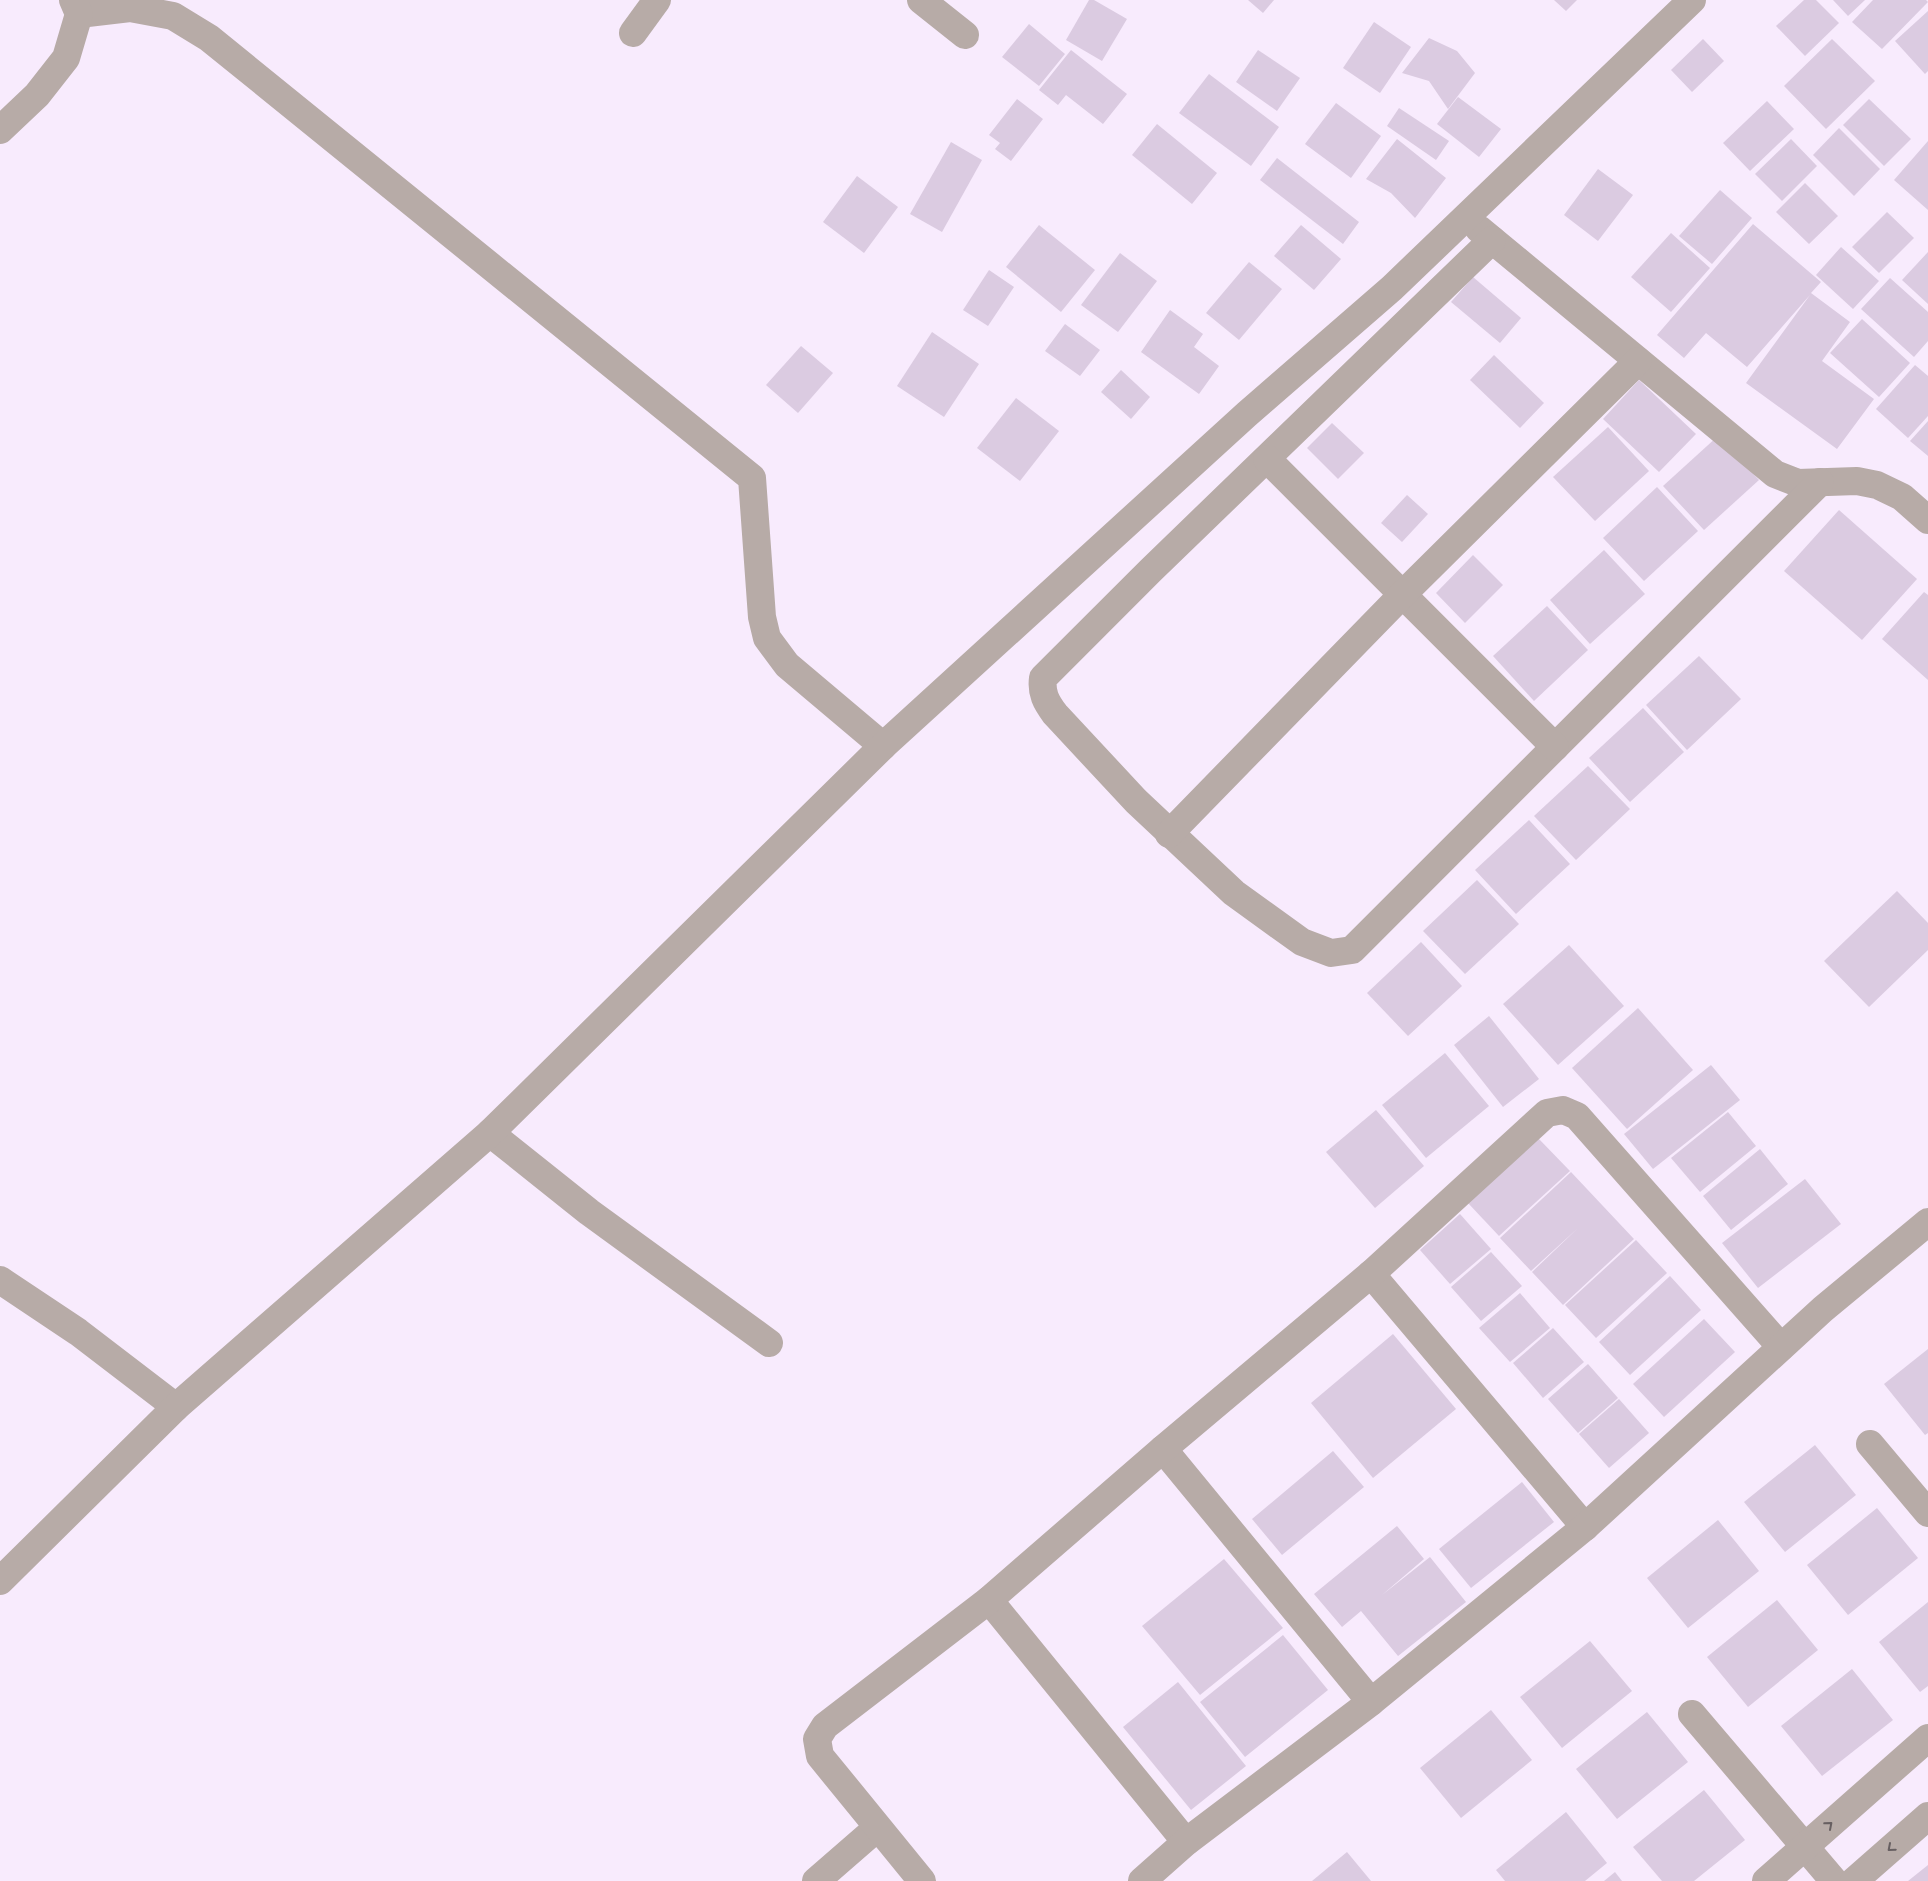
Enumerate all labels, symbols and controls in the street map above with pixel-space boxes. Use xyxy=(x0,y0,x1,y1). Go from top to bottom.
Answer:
one-way arrow xyxy=(1823,1822,1832,1831)
one-way arrow xyxy=(1888,1842,1897,1851)

